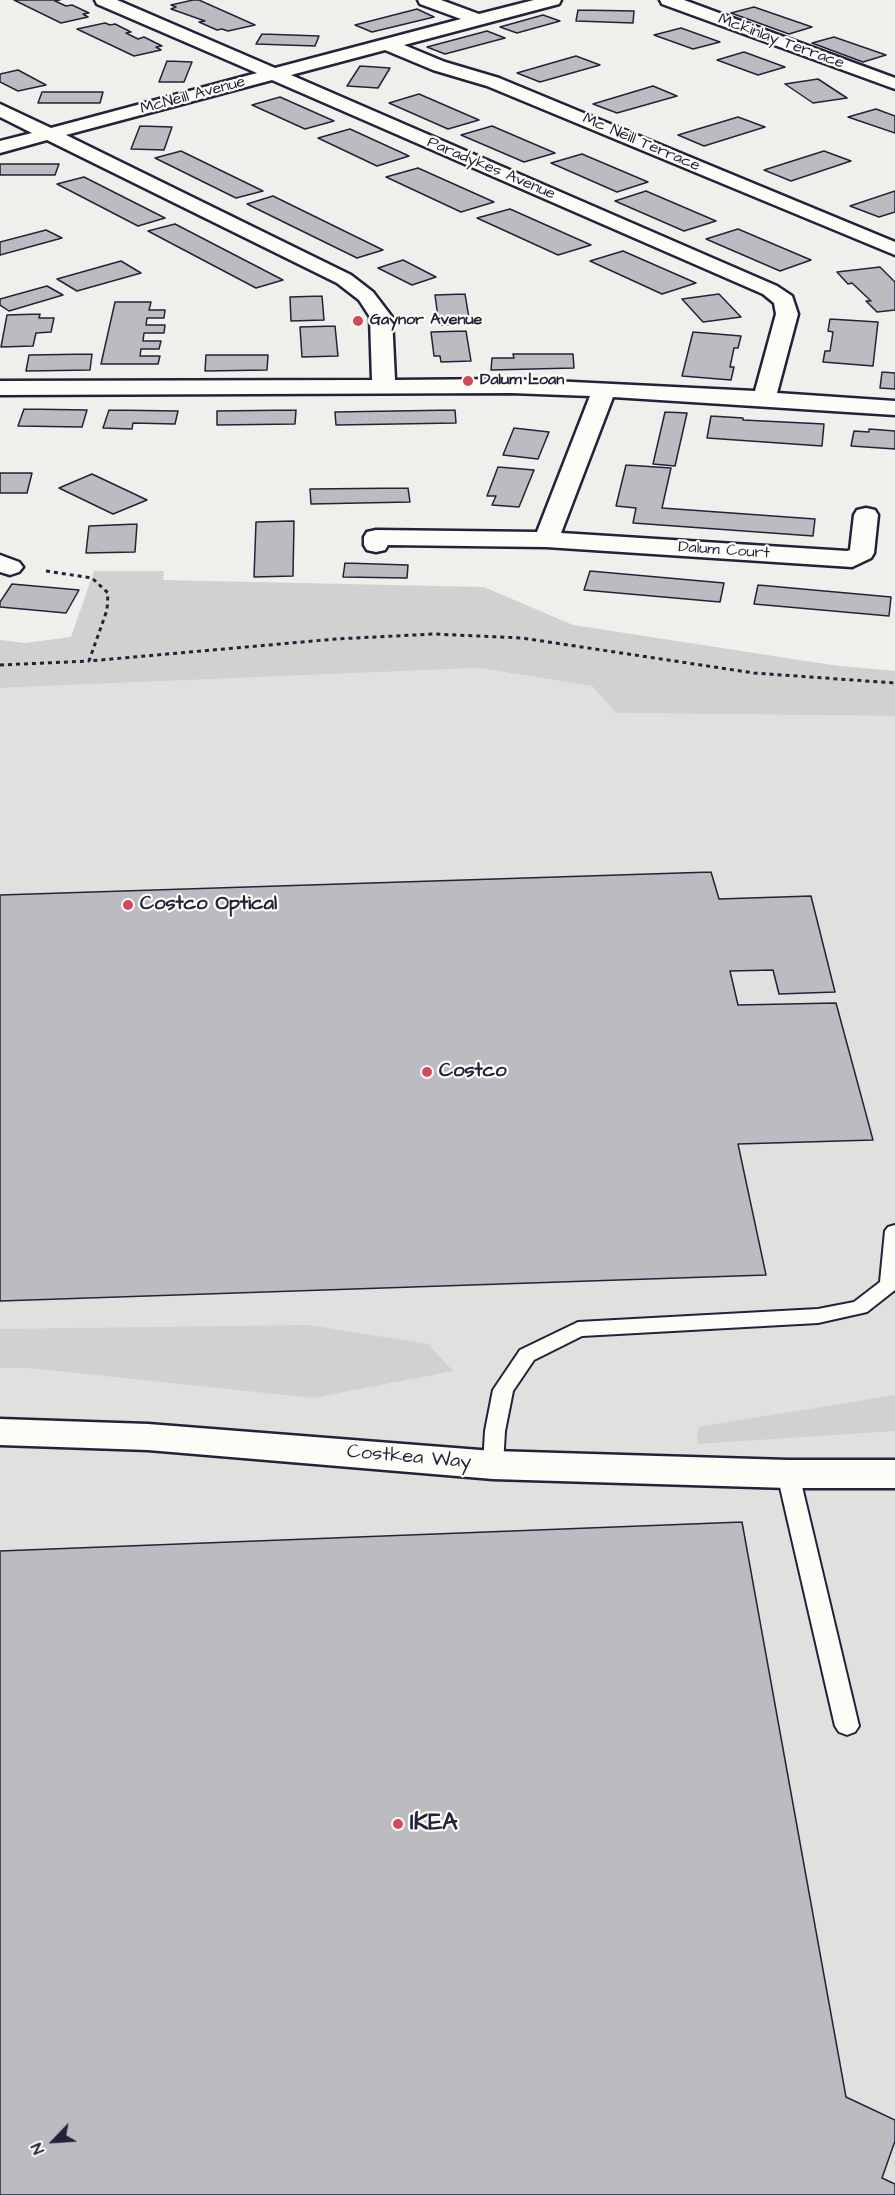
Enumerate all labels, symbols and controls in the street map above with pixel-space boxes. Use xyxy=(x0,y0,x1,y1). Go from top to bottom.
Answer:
street label: Mckinlay Terrace xyxy=(715,10,847,74)
street label: McNeill Avenue xyxy=(138,73,248,119)
street label: Mc Neill Terrace xyxy=(579,110,703,176)
street label: Paradykes Avenue xyxy=(424,133,558,205)
place label: Gaynor Avenue xyxy=(370,311,482,331)
marker: Gaynor Avenue xyxy=(351,314,365,328)
place label: Dalum Loan xyxy=(480,371,564,391)
marker: Dalum Loan xyxy=(461,374,475,388)
street label: Dalum Court xyxy=(678,538,770,564)
place label: Costco Optical xyxy=(140,893,277,917)
marker: Costco Optical xyxy=(121,898,135,912)
place label: Costco xyxy=(439,1060,506,1084)
marker: Costco xyxy=(420,1065,434,1079)
street label: Costkea Way xyxy=(346,1441,472,1475)
place label: IKEA xyxy=(410,1810,458,1838)
marker: IKEA xyxy=(391,1817,405,1831)
north arrow xyxy=(24,2111,84,2171)
text: N xyxy=(26,2139,50,2158)

